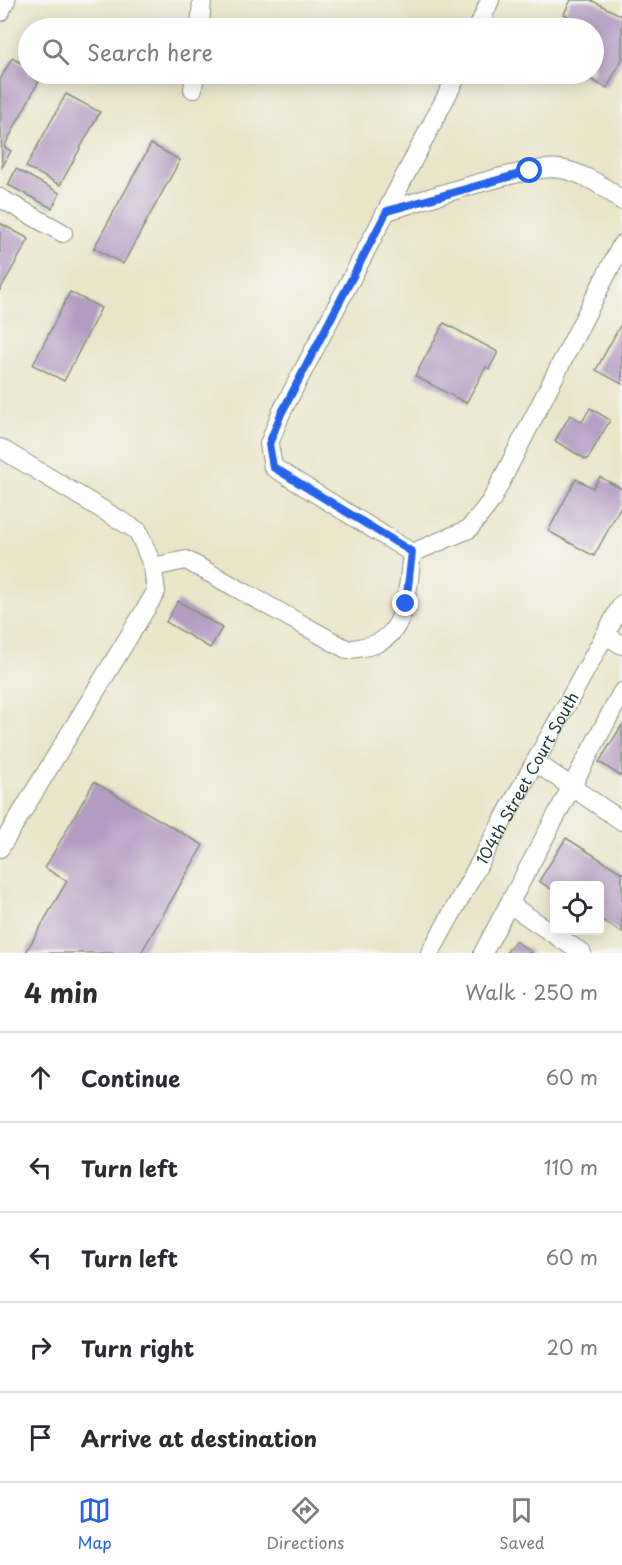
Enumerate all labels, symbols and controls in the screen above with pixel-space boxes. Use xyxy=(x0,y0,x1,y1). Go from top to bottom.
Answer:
search box xyxy=(18,18,604,84)
icon: search xyxy=(39,35,72,68)
text: Search here xyxy=(87,35,213,68)
route start xyxy=(516,157,542,183)
route end xyxy=(392,590,418,616)
street label: 104th Street Court South xyxy=(469,687,584,868)
map controls xyxy=(550,881,604,935)
button: locate xyxy=(550,881,604,935)
text: 4 min xyxy=(24,973,98,1012)
text: Walk · 250 m xyxy=(465,977,598,1007)
icon: ahead xyxy=(24,1061,57,1094)
text: Continue xyxy=(81,1061,180,1094)
text: 60 m xyxy=(546,1062,598,1092)
icon: left xyxy=(24,1151,57,1184)
text: Turn left xyxy=(81,1151,178,1184)
text: 110 m xyxy=(544,1152,598,1182)
icon: left xyxy=(24,1241,57,1274)
text: Turn left xyxy=(81,1241,178,1274)
text: 60 m xyxy=(546,1242,598,1272)
icon: right xyxy=(24,1331,57,1364)
text: Turn right xyxy=(81,1331,194,1364)
text: 20 m xyxy=(546,1332,598,1362)
icon: arrive xyxy=(24,1421,57,1454)
text: Arrive at destination xyxy=(81,1421,317,1454)
tab: Map xyxy=(77,1494,112,1554)
tab: Directions xyxy=(266,1494,344,1554)
tab: Saved xyxy=(499,1494,545,1554)

